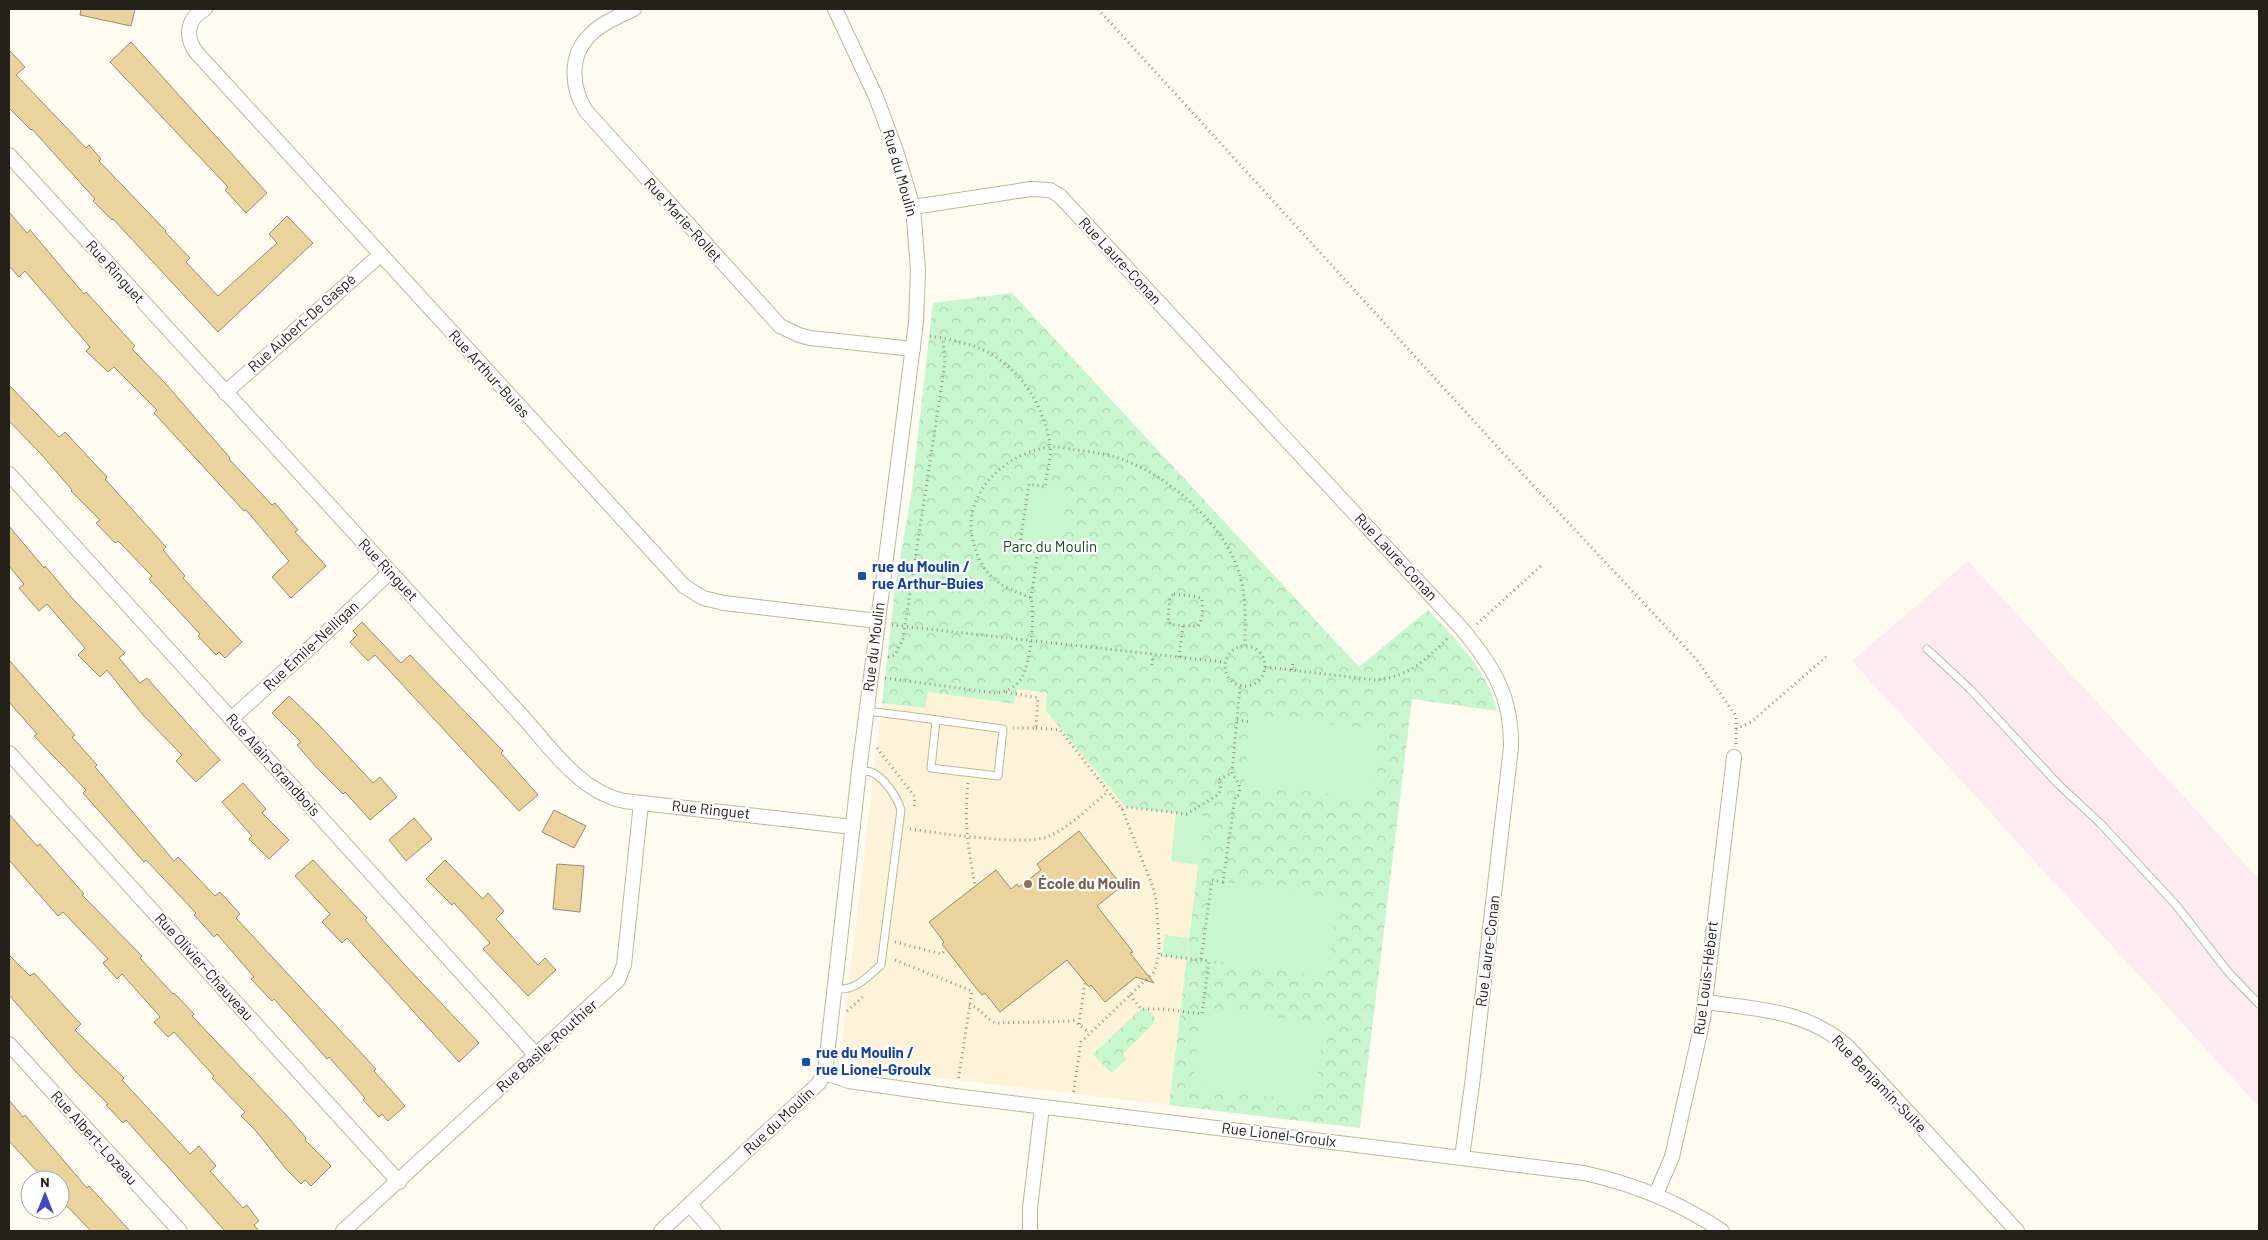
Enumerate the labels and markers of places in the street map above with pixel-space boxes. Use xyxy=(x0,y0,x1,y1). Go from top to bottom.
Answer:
place label: rue du Moulin / rue Arthur-Buies xyxy=(872,557,984,592)
marker: rue du Moulin / rue Arthur-Buies xyxy=(856,570,868,582)
place label: École du Moulin xyxy=(1038,874,1141,892)
marker: École du Moulin xyxy=(1022,878,1034,890)
place label: rue du Moulin / rue Lionel-Groulx xyxy=(816,1043,931,1078)
marker: rue du Moulin / rue Lionel-Groulx xyxy=(800,1056,812,1068)

